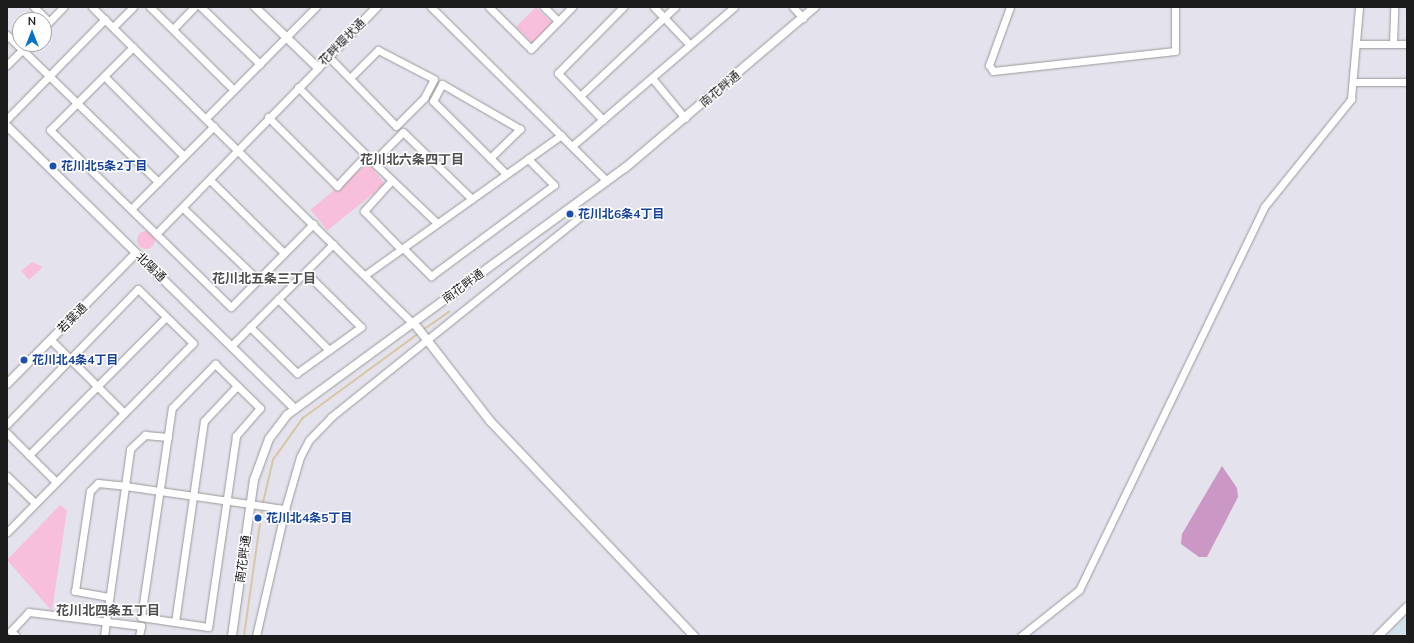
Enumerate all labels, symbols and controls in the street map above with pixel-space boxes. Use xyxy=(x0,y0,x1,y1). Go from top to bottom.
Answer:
north arrow xyxy=(12,12,52,52)
text: N xyxy=(28,14,36,28)
street label: 花畔環状通 xyxy=(316,16,368,68)
street label: 南花畔通 xyxy=(697,68,743,110)
district label: 花川北六条四丁目 xyxy=(360,151,464,167)
place label: 花川北5条2丁目 xyxy=(61,159,147,173)
marker: 花川北5条2丁目 xyxy=(48,161,58,171)
place label: 花川北6条4丁目 xyxy=(578,207,664,221)
marker: 花川北6条4丁目 xyxy=(565,209,575,219)
street label: 北陽通 xyxy=(133,249,169,285)
street label: 南花畔通 xyxy=(439,266,487,306)
district label: 花川北五条三丁目 xyxy=(212,270,316,286)
street label: 若葉通 xyxy=(54,300,90,336)
place label: 花川北4条4丁目 xyxy=(32,353,118,367)
marker: 花川北4条4丁目 xyxy=(19,355,29,365)
place label: 花川北4条5丁目 xyxy=(266,511,352,525)
marker: 花川北4条5丁目 xyxy=(253,513,263,523)
street label: 南花畔通 xyxy=(233,534,253,584)
district label: 花川北四条五丁目 xyxy=(56,602,160,618)

